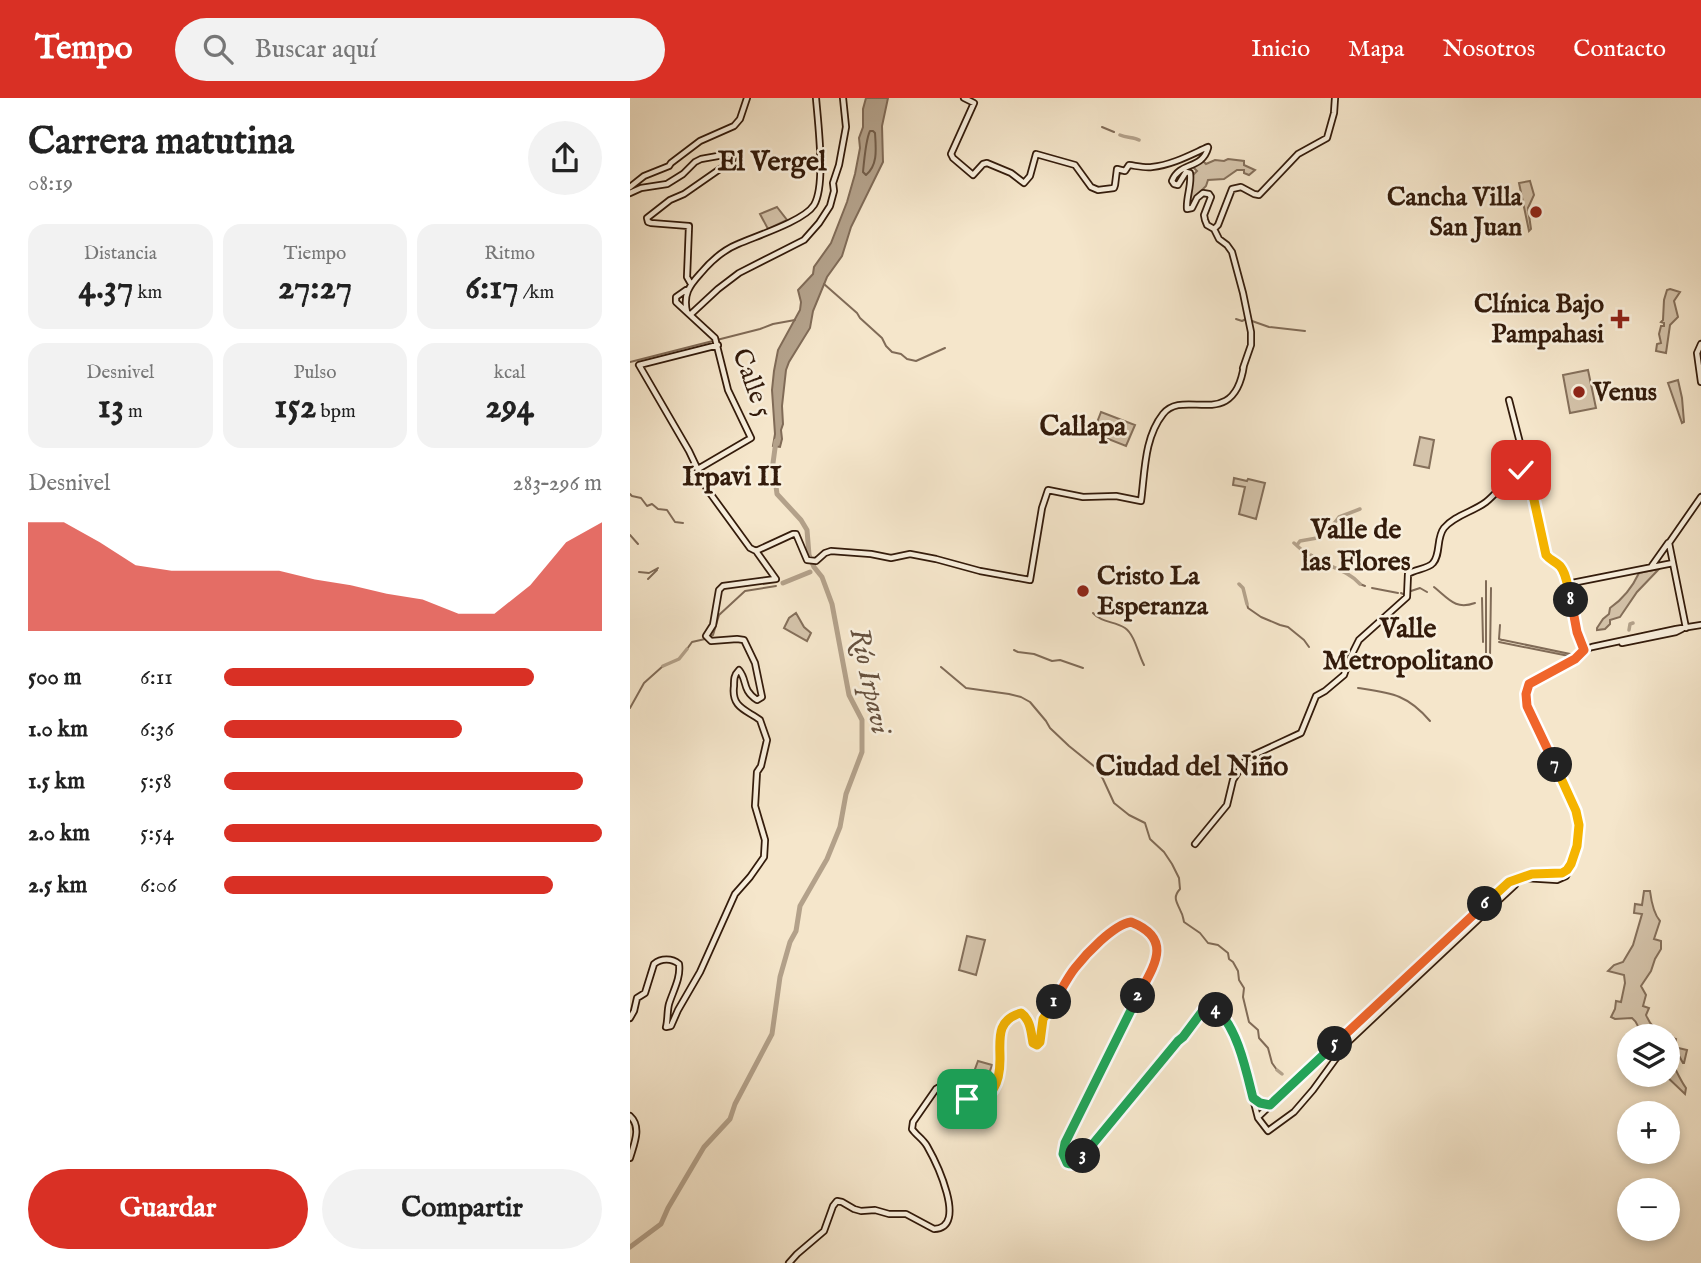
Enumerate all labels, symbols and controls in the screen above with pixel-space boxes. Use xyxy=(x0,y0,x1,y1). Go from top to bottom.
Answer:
search box xyxy=(175,18,665,81)
text: Tempo xyxy=(35,28,133,70)
icon: search xyxy=(199,30,237,68)
text: Buscar aquí xyxy=(255,33,376,66)
text: Inicio xyxy=(1251,34,1310,65)
text: Mapa xyxy=(1348,34,1404,65)
text: Nosotros xyxy=(1442,34,1535,65)
text: Contacto xyxy=(1573,34,1666,65)
text: Carrera matutina xyxy=(28,119,294,167)
button: share xyxy=(528,121,602,195)
district label: El Vergel xyxy=(718,145,828,180)
text: 08:19 xyxy=(28,169,73,198)
place label: Cancha Villa San Juan xyxy=(1387,181,1523,244)
marker: Cancha Villa San Juan xyxy=(1528,204,1544,220)
text: Distancia xyxy=(84,242,157,266)
text: Tiempo xyxy=(284,242,346,266)
text: Ritmo xyxy=(484,242,535,266)
text: 4.37 xyxy=(78,266,133,311)
text: 27:27 xyxy=(278,266,352,311)
text: 6:17 xyxy=(465,266,519,311)
text: km xyxy=(133,281,162,305)
text: /km xyxy=(519,281,554,305)
place label: Clínica Bajo Pampahasi xyxy=(1474,288,1604,351)
marker: Clínica Bajo Pampahasi xyxy=(1610,309,1630,329)
street label: Calle 5 xyxy=(724,344,780,422)
text: Desnivel xyxy=(86,361,154,385)
text: Pulso xyxy=(294,361,336,385)
text: kcal xyxy=(494,361,526,385)
place label: Venus xyxy=(1592,376,1657,409)
marker: Venus xyxy=(1571,384,1587,400)
text: 13 xyxy=(98,385,124,430)
text: 152 xyxy=(274,385,316,430)
text: 294 xyxy=(485,385,534,430)
text: m xyxy=(124,400,143,424)
text: bpm xyxy=(316,400,356,424)
district label: Callapa xyxy=(1040,410,1127,445)
pin xyxy=(1491,440,1551,500)
icon: check xyxy=(1502,451,1540,489)
district label: Irpavi II xyxy=(682,460,782,495)
text: Desnivel xyxy=(28,469,110,498)
text: 283–296 m xyxy=(513,469,602,498)
district label: Valle de las Flores xyxy=(1301,513,1411,580)
place label: Cristo La Esperanza xyxy=(1097,560,1209,623)
pin: 8 xyxy=(1553,582,1588,618)
marker: Cristo La Esperanza xyxy=(1075,583,1091,599)
text: 8 xyxy=(1567,587,1574,611)
district label: Valle Metropolitano xyxy=(1323,612,1493,679)
water label: Río Irpavi xyxy=(841,625,898,739)
text: 500 m xyxy=(28,663,82,692)
text: 6:11 xyxy=(140,663,173,692)
text: 1.0 km xyxy=(28,715,88,744)
text: 6:36 xyxy=(140,715,174,744)
pin: 7 xyxy=(1538,748,1572,782)
district label: Ciudad del Niño xyxy=(1096,750,1288,785)
text: 7 xyxy=(1550,752,1559,776)
text: 1.5 km xyxy=(28,767,85,796)
text: 5:58 xyxy=(140,767,172,796)
text: 2.0 km xyxy=(28,819,90,848)
text: 5:54 xyxy=(140,819,174,848)
text: 2.5 km xyxy=(28,871,87,900)
text: 6:06 xyxy=(140,871,177,900)
pin: 6 xyxy=(1468,886,1502,922)
text: 6 xyxy=(1480,891,1489,915)
pin: 2 xyxy=(1120,978,1156,1014)
text: 2 xyxy=(1133,983,1142,1007)
pin: 1 xyxy=(1036,984,1072,1020)
text: 1 xyxy=(1050,989,1057,1013)
pin: 4 xyxy=(1198,992,1234,1028)
text: 4 xyxy=(1211,997,1220,1021)
map controls xyxy=(1617,1024,1680,1241)
button: layers xyxy=(1617,1024,1680,1087)
pin: 5 xyxy=(1318,1026,1352,1062)
text: 5 xyxy=(1331,1031,1338,1055)
pin xyxy=(937,1069,997,1129)
icon: arrive xyxy=(948,1080,986,1118)
button: + xyxy=(1617,1101,1680,1164)
pin: 3 xyxy=(1065,1138,1100,1174)
text: 3 xyxy=(1079,1143,1086,1167)
button: Guardar xyxy=(28,1169,308,1249)
button: Compartir xyxy=(322,1169,602,1249)
button: − xyxy=(1617,1178,1680,1241)

